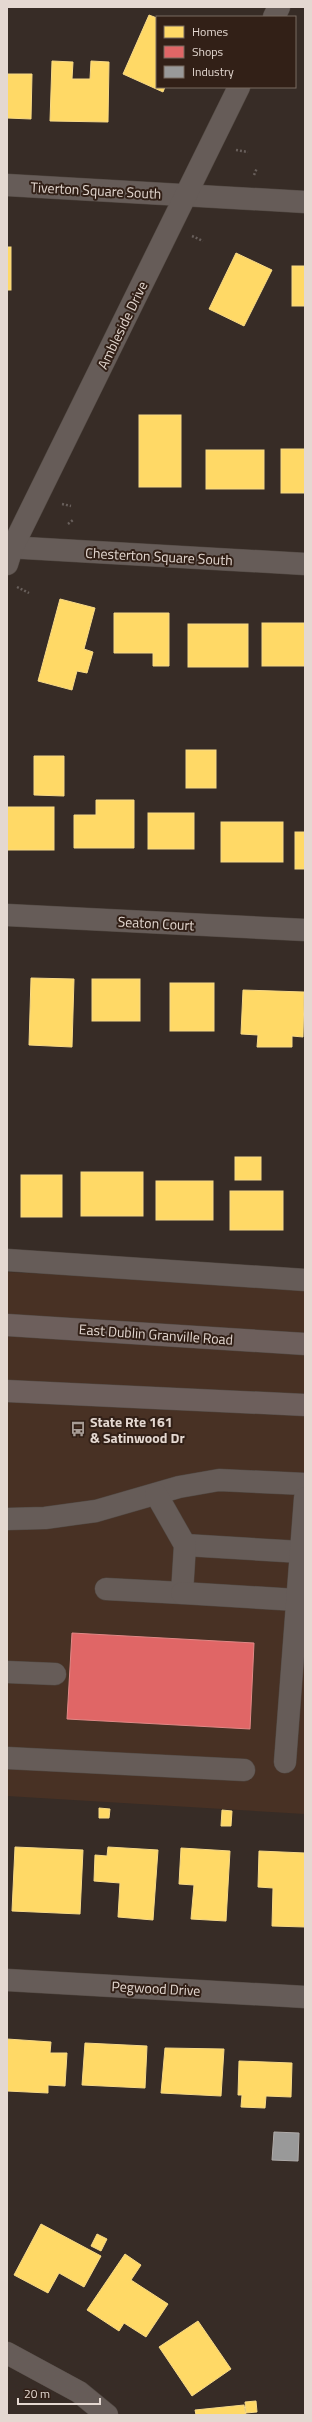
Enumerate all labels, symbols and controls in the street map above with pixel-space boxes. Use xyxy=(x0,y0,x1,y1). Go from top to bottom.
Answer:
legend xyxy=(156,16,296,88)
text: Homes xyxy=(192,22,228,41)
text: Shops xyxy=(192,42,224,61)
text: Industry xyxy=(192,62,234,81)
street label: Tiverton Square South xyxy=(30,176,162,204)
street label: Ambleside Drive xyxy=(92,277,152,373)
street label: Chesterton Square South xyxy=(85,542,233,570)
street label: Seaton Court xyxy=(117,911,195,935)
street label: East Dublin Granville Road xyxy=(78,1318,234,1350)
place label: State Rte 161 & Satinwood Dr xyxy=(90,1411,185,1448)
bus stop icon: State Rte 161 & Satinwood Dr xyxy=(69,1420,87,1438)
street label: Pegwood Drive xyxy=(111,1975,201,2001)
scale bar xyxy=(18,2380,100,2406)
text: 20 m xyxy=(24,2384,50,2403)

